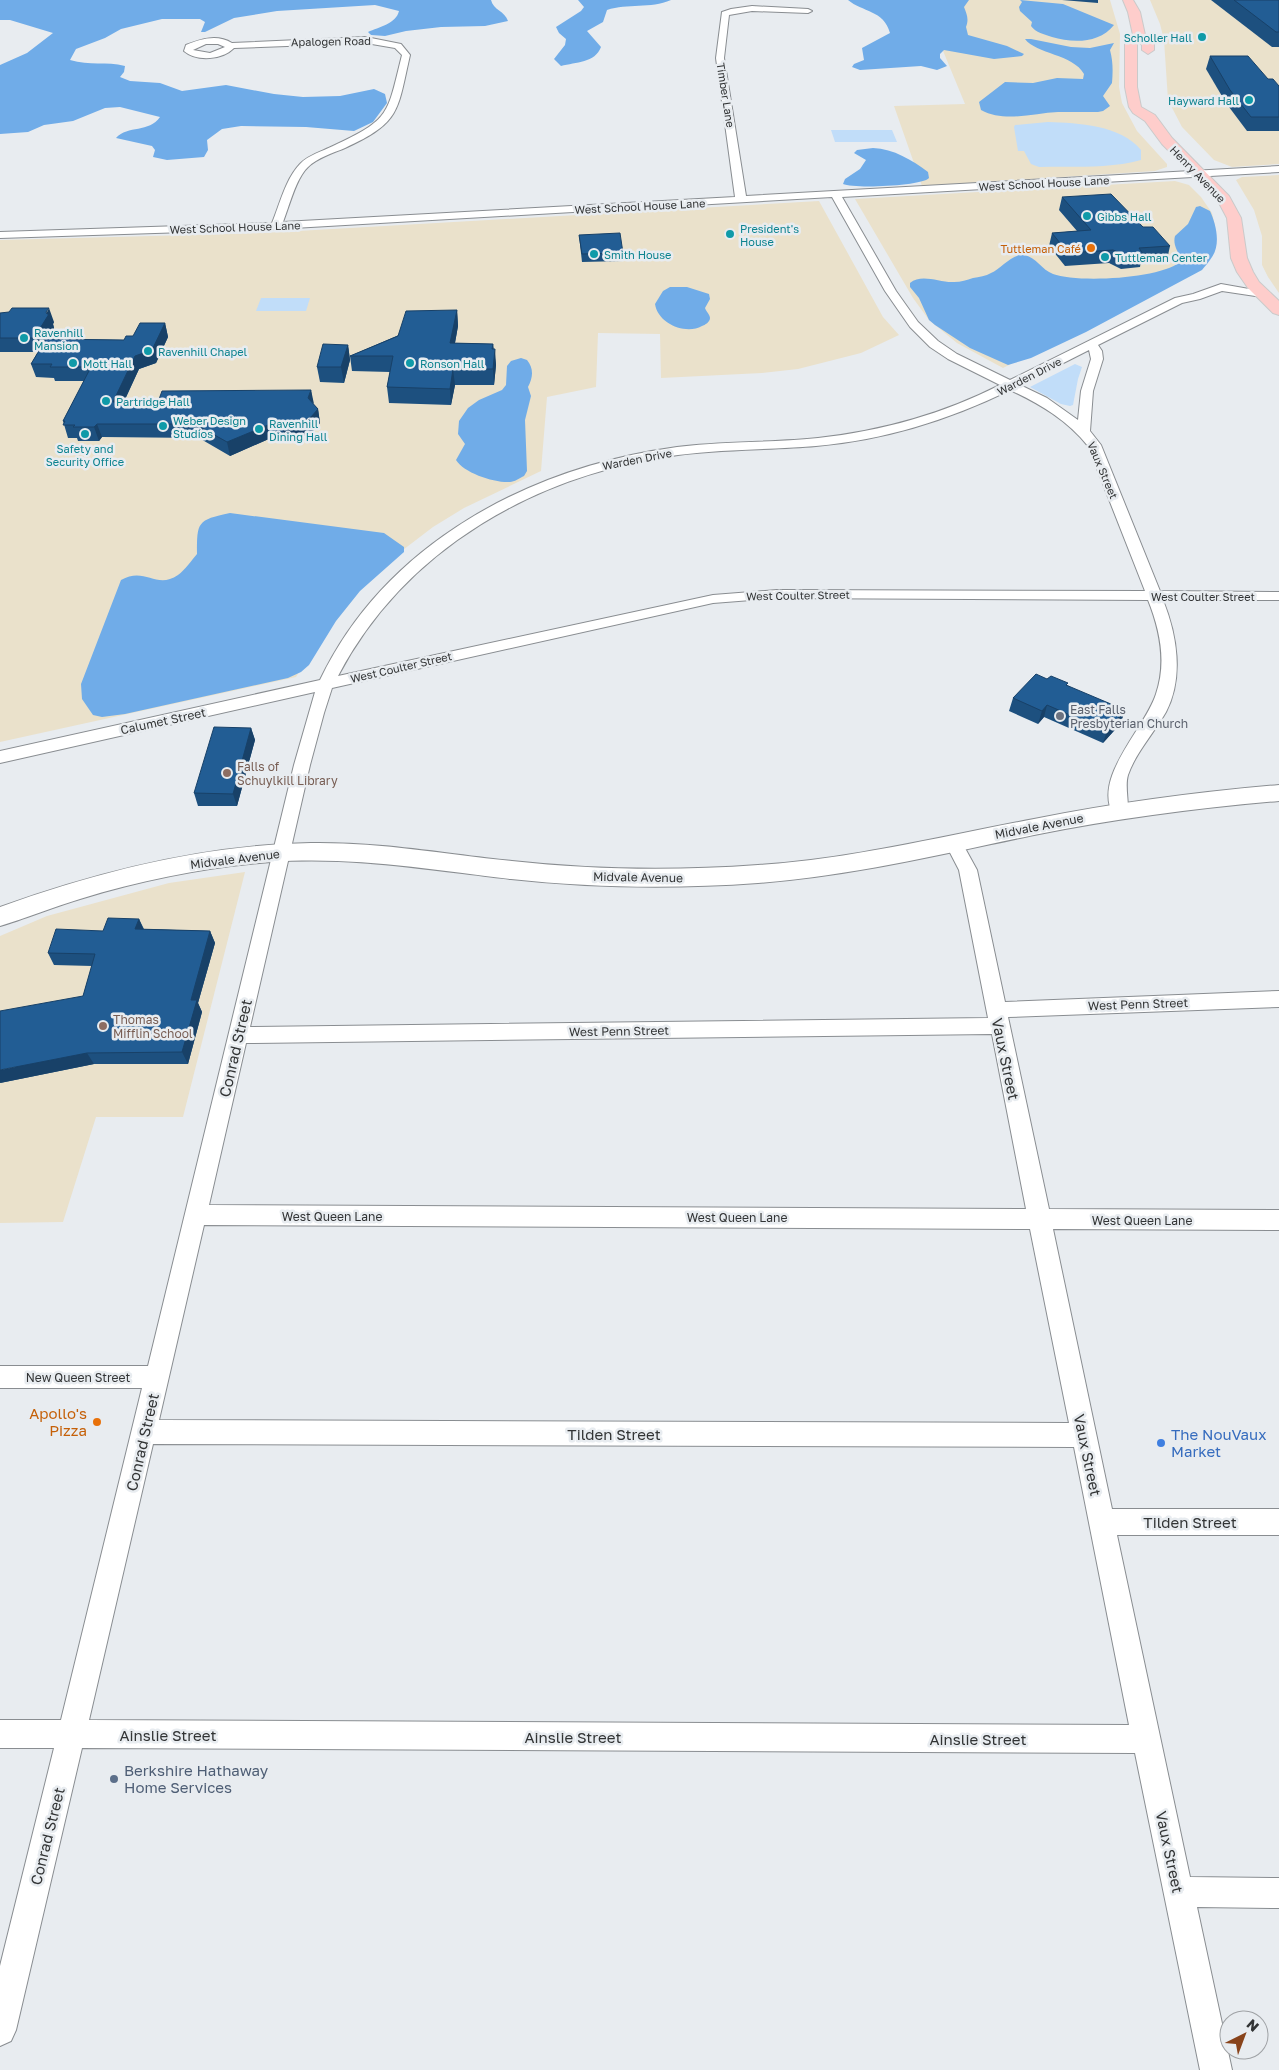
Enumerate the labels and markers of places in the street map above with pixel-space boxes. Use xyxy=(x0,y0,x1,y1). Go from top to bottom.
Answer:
place label: Scholler Hall xyxy=(1124,31,1192,44)
marker: Scholler Hall xyxy=(1196,31,1208,43)
place label: Hayward Hall xyxy=(1168,94,1239,107)
marker: Hayward Hall xyxy=(1243,94,1255,106)
marker: Gibbs Hall xyxy=(1081,210,1093,222)
place label: Gibbs Hall xyxy=(1097,210,1152,223)
place label: President's House xyxy=(740,222,799,248)
marker: President's House xyxy=(724,228,736,240)
place label: Tuttleman Café xyxy=(1001,242,1081,255)
marker: Tuttleman Café xyxy=(1085,242,1097,254)
marker: Smith House xyxy=(588,248,600,260)
place label: Smith House xyxy=(604,248,671,261)
marker: Tuttleman Center xyxy=(1099,251,1111,263)
place label: Tuttleman Center xyxy=(1115,251,1208,264)
place label: Ravenhill Mansion xyxy=(34,326,84,352)
marker: Ravenhill Mansion xyxy=(18,332,30,344)
marker: Ravenhill Chapel xyxy=(142,345,154,357)
place label: Ravenhill Chapel xyxy=(158,345,248,358)
marker: Mott Hall xyxy=(67,357,79,369)
place label: Mott Hall xyxy=(83,357,133,370)
marker: Ronson Hall xyxy=(404,357,416,369)
place label: Ronson Hall xyxy=(420,357,485,370)
marker: Partridge Hall xyxy=(100,395,112,407)
place label: Partridge Hall xyxy=(116,395,190,408)
place label: Weber Design Studios xyxy=(173,414,246,440)
place label: Ravenhill Dining Hall xyxy=(269,417,328,443)
marker: Weber Design Studios xyxy=(157,420,169,432)
marker: Ravenhill Dining Hall xyxy=(253,423,265,435)
marker: Safety and Security Office xyxy=(79,428,91,440)
place label: Safety and Security Office xyxy=(46,442,124,468)
place label: East Falls Presbyterian Church xyxy=(1070,702,1188,731)
marker: East Falls Presbyterian Church xyxy=(1054,710,1066,722)
place label: Falls of Schuylkill Library xyxy=(237,759,338,788)
marker: Falls of Schuylkill Library xyxy=(221,767,233,779)
place label: Thomas Mifflin School xyxy=(113,1012,193,1041)
marker: Thomas Mifflin School xyxy=(97,1020,109,1032)
place label: Apollo's Pizza xyxy=(29,1404,87,1439)
marker: Apollo's Pizza xyxy=(91,1416,103,1428)
place label: The NouVaux Market xyxy=(1171,1425,1266,1460)
marker: The NouVaux Market xyxy=(1155,1437,1167,1449)
place label: Berkshire Hathaway Home Services xyxy=(124,1761,269,1796)
marker: Berkshire Hathaway Home Services xyxy=(108,1773,120,1785)

